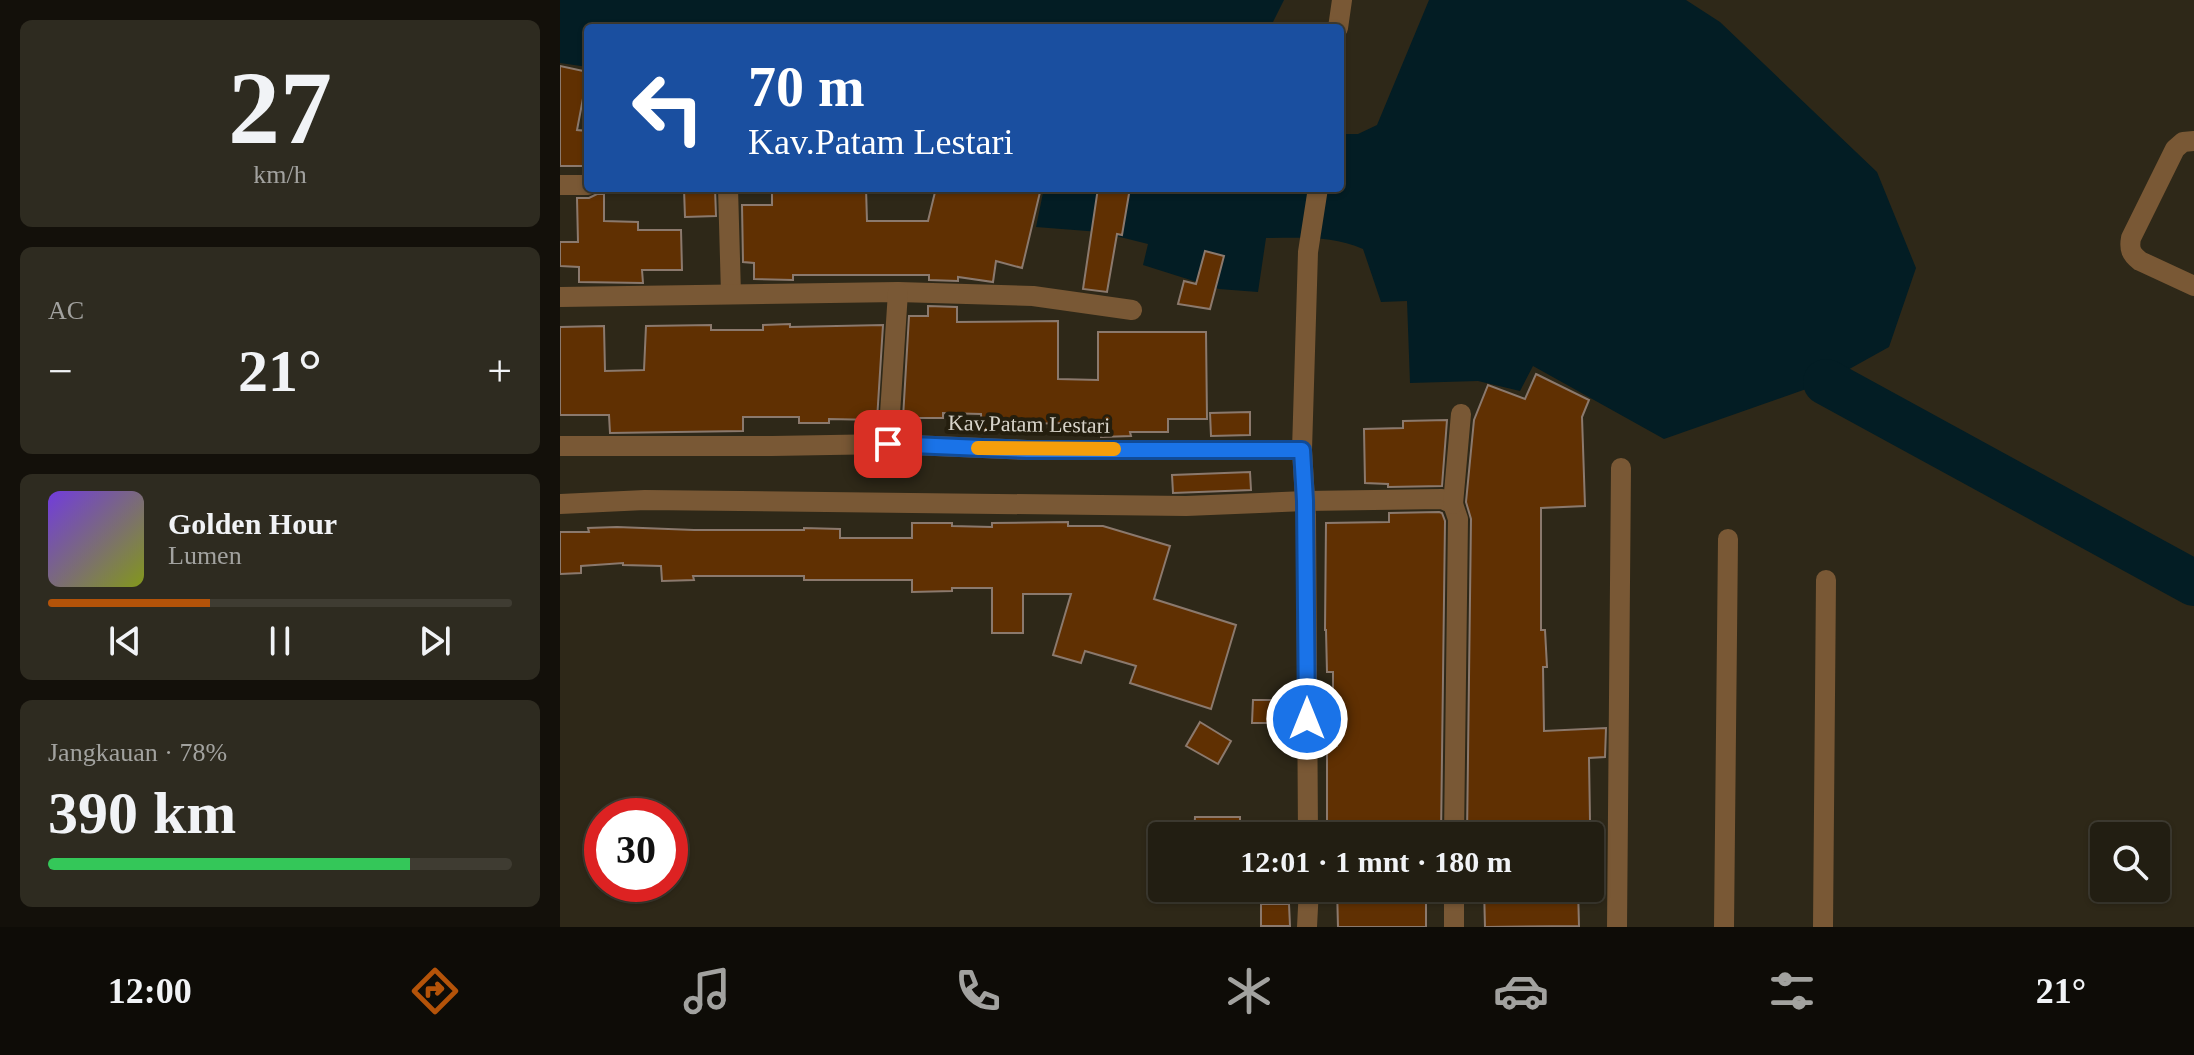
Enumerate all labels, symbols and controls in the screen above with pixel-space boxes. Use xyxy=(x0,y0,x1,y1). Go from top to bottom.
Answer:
text: 27 xyxy=(228,50,332,165)
icon: left xyxy=(616,56,720,160)
text: 70 m xyxy=(748,56,865,118)
text: Kav.Patam Lestari xyxy=(748,122,1014,162)
text: km/h xyxy=(253,160,307,189)
text: AC xyxy=(48,296,84,325)
text: 21° xyxy=(238,338,322,404)
text: − xyxy=(48,347,73,396)
text: + xyxy=(487,347,512,396)
pin xyxy=(854,410,922,478)
street label: Kav.Patam Lestari xyxy=(948,410,1110,438)
icon: arrive xyxy=(866,422,910,466)
text: Golden Hour xyxy=(168,507,337,540)
text: Lumen xyxy=(168,541,242,570)
icon: previous xyxy=(103,619,147,663)
icon: pause xyxy=(258,619,302,663)
icon: next xyxy=(413,619,457,663)
position arrow xyxy=(1265,677,1349,761)
text: Jangkauan · 78% xyxy=(48,738,227,767)
text: 390 km xyxy=(48,780,236,846)
speed limit sign: 30 xyxy=(584,798,688,902)
map controls xyxy=(2090,822,2170,902)
button: search xyxy=(2090,822,2170,902)
text: 12:01 · 1 mnt · 180 m xyxy=(1240,845,1512,878)
icon: directions xyxy=(407,963,463,1019)
icon: music xyxy=(679,963,735,1019)
icon: phone xyxy=(950,963,1006,1019)
icon: climate xyxy=(1221,963,1277,1019)
icon: car xyxy=(1493,963,1549,1019)
icon: filters xyxy=(1764,963,1820,1019)
text: 12:00 xyxy=(108,971,192,1011)
text: 21° xyxy=(2036,971,2086,1011)

